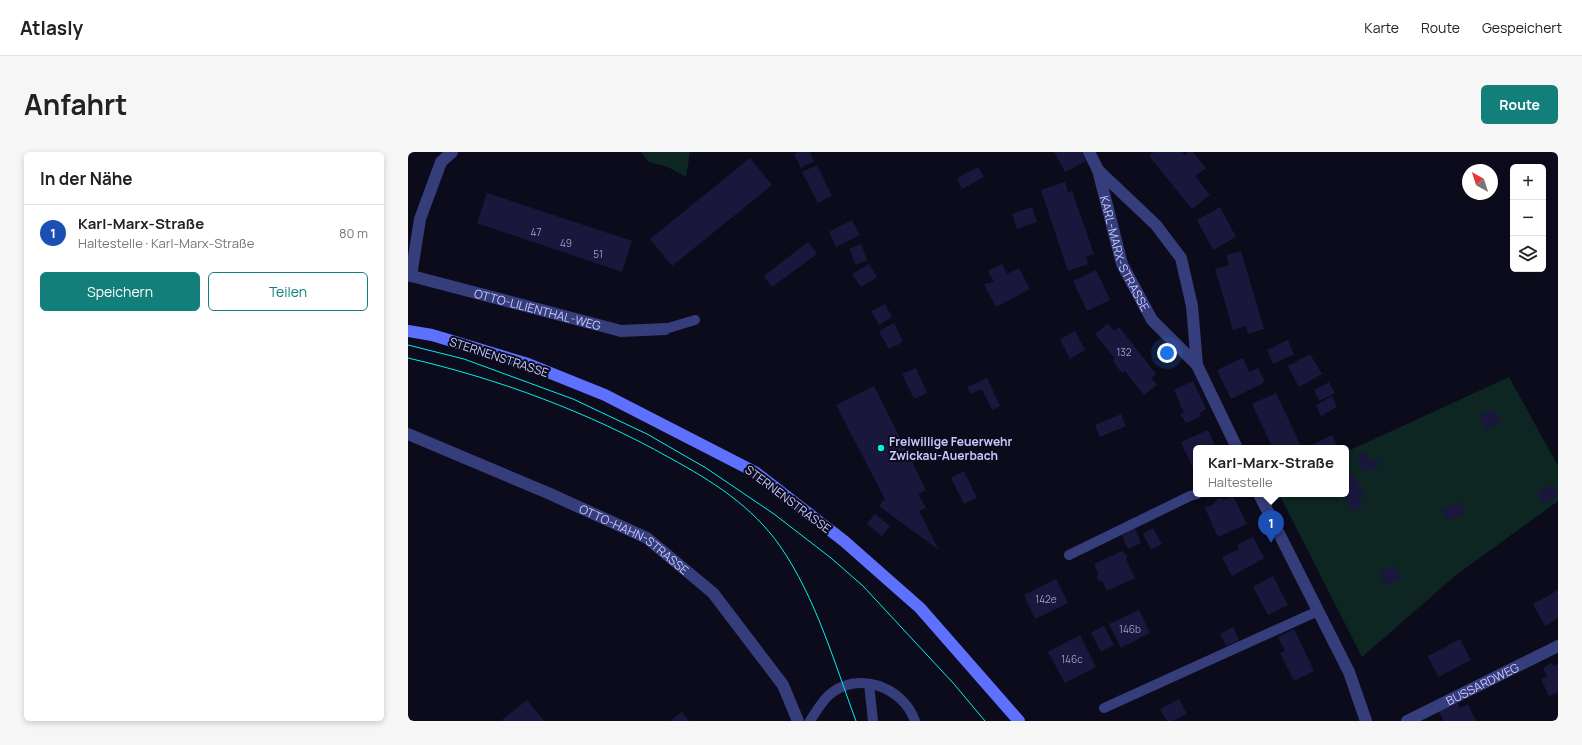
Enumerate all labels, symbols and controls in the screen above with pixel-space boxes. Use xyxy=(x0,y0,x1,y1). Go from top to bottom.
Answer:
text: Atlasly xyxy=(20,15,83,41)
text: Karte xyxy=(1364,18,1399,37)
text: Route xyxy=(1421,18,1460,37)
text: Gespeichert xyxy=(1482,18,1562,37)
text: Anfahrt xyxy=(24,85,127,123)
button: Route xyxy=(1481,85,1558,124)
north arrow xyxy=(1462,164,1498,200)
map controls xyxy=(1510,164,1546,272)
button: + xyxy=(1510,164,1546,200)
text: In der Nähe xyxy=(40,167,133,190)
street label: KARL-MARX-STRASSE xyxy=(1096,194,1154,314)
button: − xyxy=(1510,200,1546,236)
text: Karl-Marx-Straße xyxy=(78,213,204,234)
text: 1 xyxy=(50,224,56,242)
text: 80 m xyxy=(339,224,368,242)
house number: 47 xyxy=(531,225,541,239)
text: Haltestelle · Karl-Marx-Straße xyxy=(78,234,254,252)
house number: 49 xyxy=(560,236,572,250)
button: layers xyxy=(1510,236,1546,272)
house number: 51 xyxy=(593,247,603,261)
button: Speichern xyxy=(40,272,200,311)
button: Teilen xyxy=(208,272,368,311)
street label: OTTO-LILIENTHAL-WEG xyxy=(472,284,603,334)
street label: STERNENSTRASSE xyxy=(447,333,551,381)
your location xyxy=(1157,343,1177,363)
house number: 132 xyxy=(1116,345,1132,359)
place label: Freiwillige Feuerwehr Zwickau-Auerbach xyxy=(889,433,1013,464)
marker: Freiwillige Feuerwehr Zwickau-Auerbach xyxy=(876,443,886,453)
popup xyxy=(1193,445,1349,497)
text: Karl-Marx-Straße xyxy=(1208,452,1334,473)
street label: STERNENSTRASSE xyxy=(742,461,835,537)
text: Haltestelle xyxy=(1208,473,1273,491)
street label: OTTO-HAHN-STRASSE xyxy=(576,500,693,578)
pin: 1 xyxy=(1258,510,1284,543)
house number: 142e xyxy=(1035,592,1057,606)
house number: 146b xyxy=(1119,622,1141,636)
house number: 146c xyxy=(1061,652,1083,666)
street label: BUSSARDWEG xyxy=(1443,658,1522,709)

